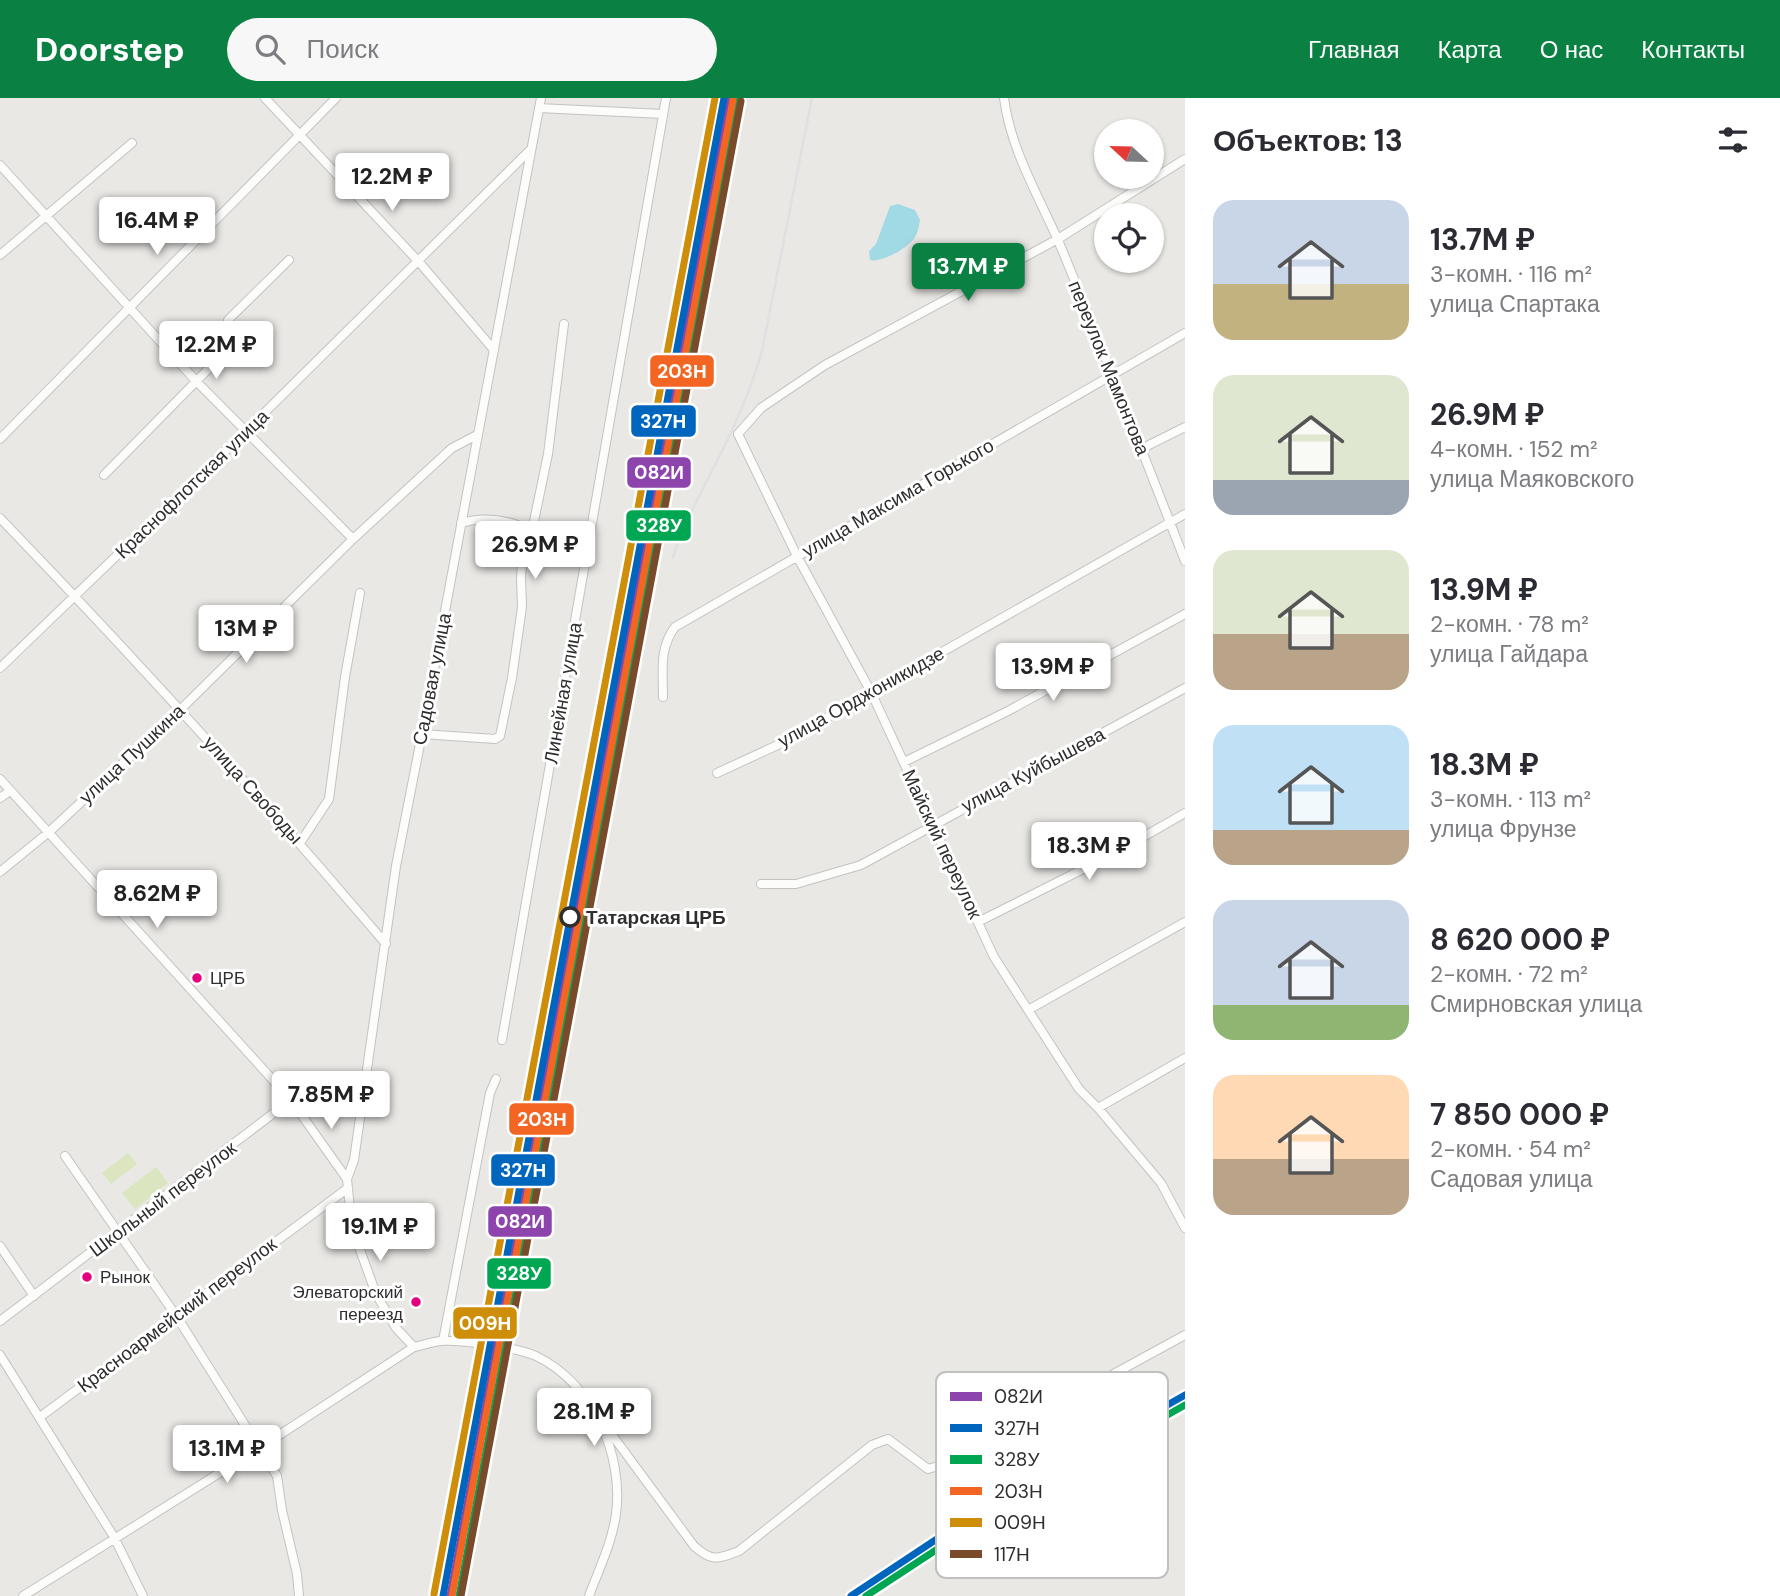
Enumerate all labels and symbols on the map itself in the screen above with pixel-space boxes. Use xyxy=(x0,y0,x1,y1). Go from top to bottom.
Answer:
north arrow xyxy=(1094,119,1164,189)
pin: 12.2M ₽ xyxy=(327,153,457,213)
pin: 16.4M ₽ xyxy=(92,198,222,257)
pin: 13.7M ₽ xyxy=(903,244,1033,303)
street label: переулок Мамонтова xyxy=(1063,277,1156,459)
pin: 12.2M ₽ xyxy=(151,322,281,381)
line badge: 203Н xyxy=(649,354,715,388)
text: 203Н xyxy=(657,359,707,384)
street label: Краснофлотская улица xyxy=(110,404,274,564)
line badge: 327Н xyxy=(630,404,697,438)
text: 327Н xyxy=(640,409,686,434)
street label: улица Максима Горького xyxy=(798,433,998,563)
line badge: 082И xyxy=(626,456,692,489)
text: 082И xyxy=(634,460,684,485)
line badge: 328У xyxy=(625,509,692,542)
text: 328У xyxy=(636,513,682,538)
pin: 26.9M ₽ xyxy=(470,522,600,581)
pin: 13M ₽ xyxy=(197,606,295,665)
street label: Садовая улица xyxy=(407,610,457,747)
street label: Линейная улица xyxy=(538,620,588,766)
street label: улица Орджоникидзе xyxy=(773,641,949,753)
pin: 13.9M ₽ xyxy=(988,644,1118,703)
street label: улица Пушкина xyxy=(74,698,190,809)
street label: улица Куйбышева xyxy=(957,721,1110,818)
street label: улица Свободы xyxy=(198,731,308,849)
street label: Майский переулок xyxy=(896,765,988,923)
pin: 18.3M ₽ xyxy=(1024,822,1154,882)
pin: 8.62M ₽ xyxy=(92,870,222,930)
place label: Татарская ЦРБ xyxy=(586,905,726,930)
marker: Татарская ЦРБ xyxy=(560,907,580,927)
place label: ЦРБ xyxy=(210,967,245,989)
marker: ЦРБ xyxy=(190,971,204,985)
pin: 7.85M ₽ xyxy=(266,1072,396,1131)
line badge: 203Н xyxy=(508,1102,575,1136)
text: 203Н xyxy=(517,1107,567,1132)
street label: Школьный переулок xyxy=(84,1135,242,1263)
line badge: 327Н xyxy=(490,1153,556,1187)
text: 327Н xyxy=(500,1158,546,1183)
pin: 19.1M ₽ xyxy=(315,1204,445,1263)
line badge: 082И xyxy=(487,1205,553,1238)
text: 082И xyxy=(495,1209,545,1234)
street label: Красноармейский переулок xyxy=(72,1231,282,1398)
line badge: 328У xyxy=(486,1257,552,1290)
text: 328У xyxy=(496,1261,542,1286)
place label: Рынок xyxy=(100,1266,150,1288)
marker: Рынок xyxy=(80,1270,94,1284)
place label: Элеваторский переезд xyxy=(293,1281,403,1325)
marker: Элеваторский переезд xyxy=(409,1295,423,1309)
line badge: 009Н xyxy=(452,1306,518,1340)
text: 009Н xyxy=(459,1311,511,1336)
legend xyxy=(936,1372,1168,1578)
text: 082И xyxy=(994,1384,1043,1409)
pin: 28.1M ₽ xyxy=(529,1388,659,1448)
text: 327Н xyxy=(994,1416,1040,1441)
pin: 13.1M ₽ xyxy=(162,1426,292,1485)
text: 328У xyxy=(994,1447,1040,1472)
text: 203Н xyxy=(994,1479,1043,1504)
text: 009Н xyxy=(994,1510,1046,1535)
text: 117Н xyxy=(994,1542,1030,1567)

